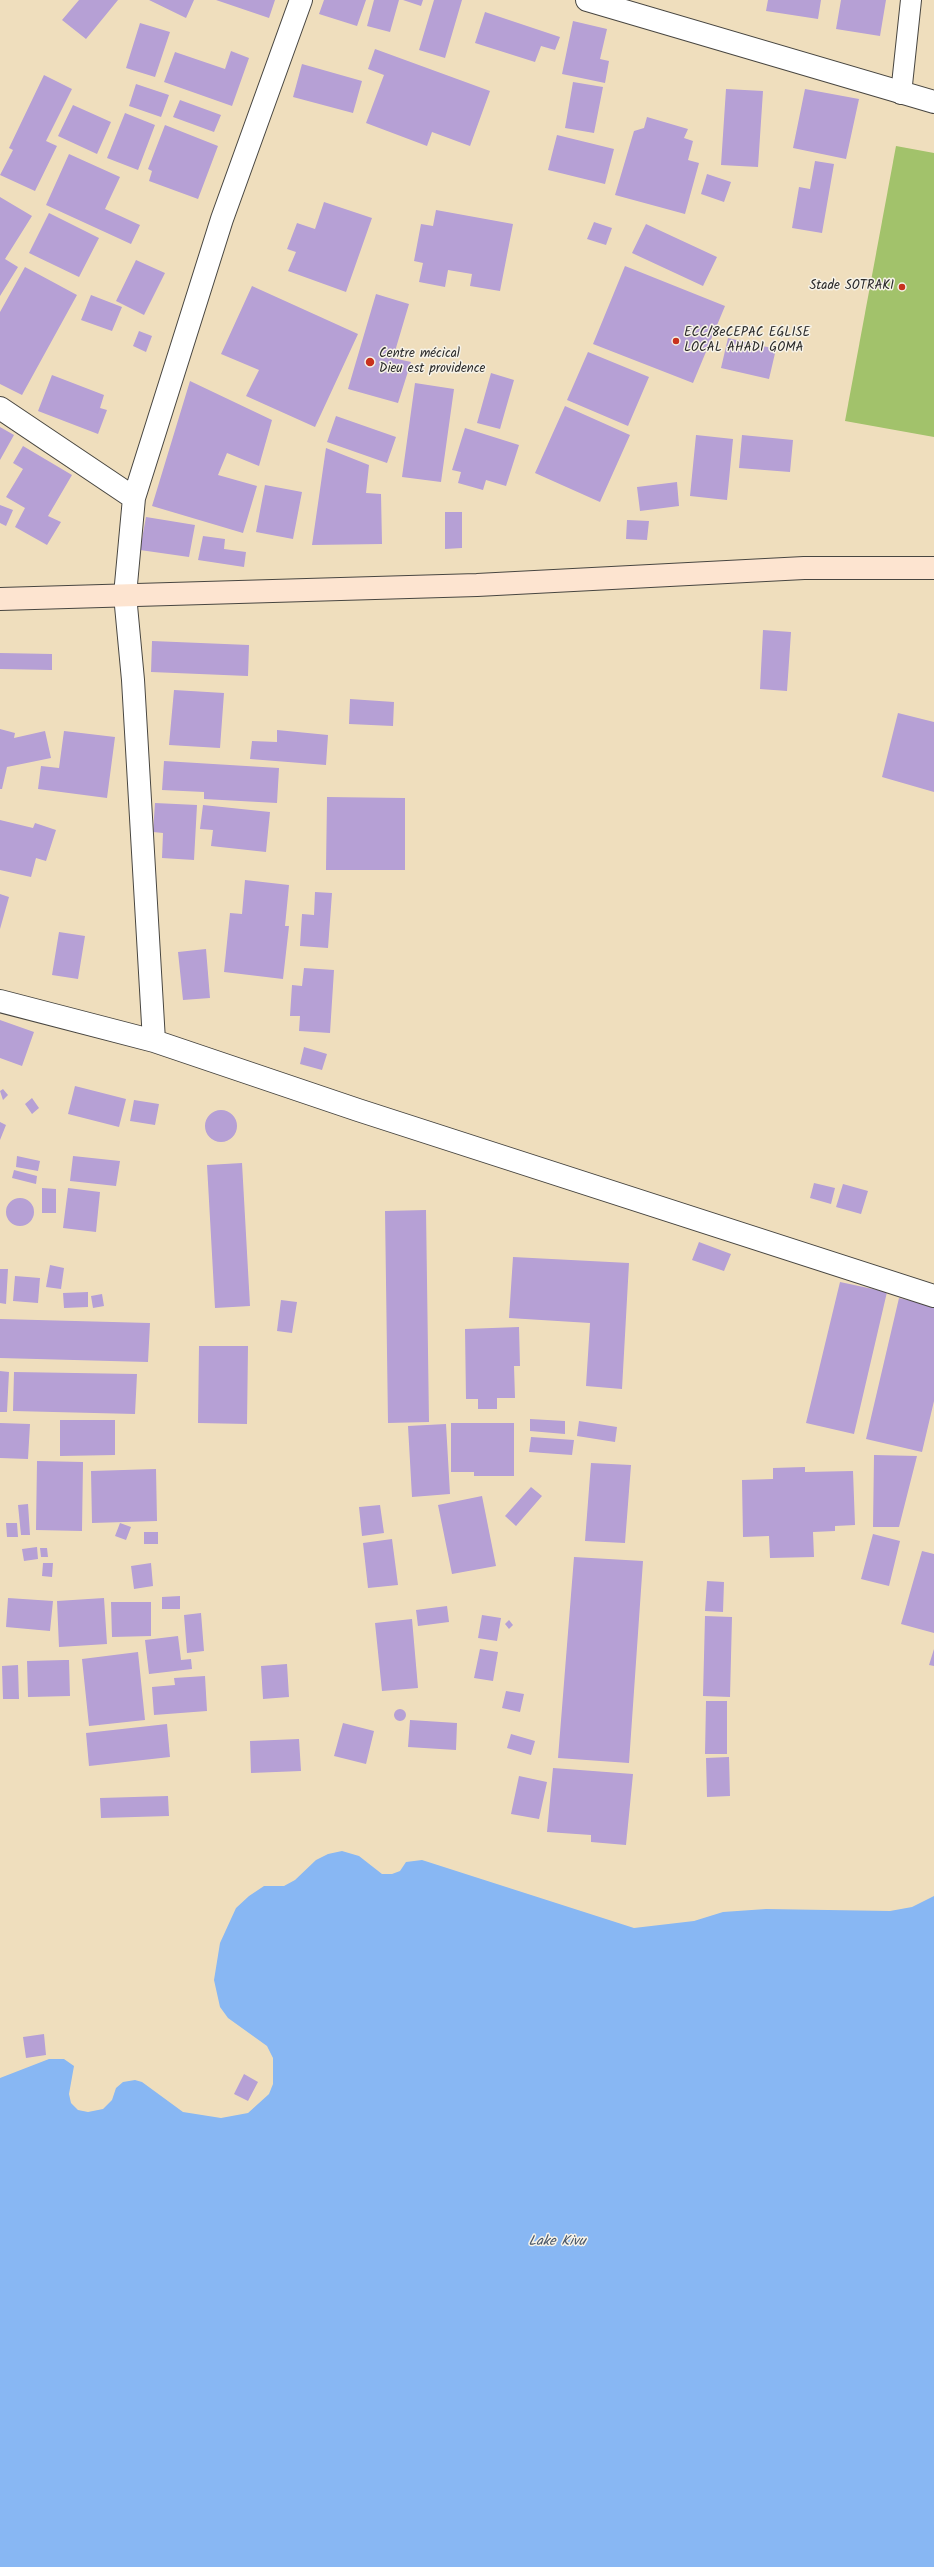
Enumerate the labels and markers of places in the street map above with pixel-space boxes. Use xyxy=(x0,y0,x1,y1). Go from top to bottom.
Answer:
place label: Stade SOTRAKI xyxy=(809,279,894,295)
marker: Stade SOTRAKI xyxy=(897,282,907,292)
place label: ECC/8eCEPAC EGLISE LOCAL AHADI GOMA xyxy=(684,326,810,357)
marker: ECC/8eCEPAC EGLISE LOCAL AHADI GOMA xyxy=(671,336,681,346)
place label: Centre mécical Dieu est providence xyxy=(379,347,485,378)
marker: Centre mécical Dieu est providence xyxy=(364,356,376,368)

